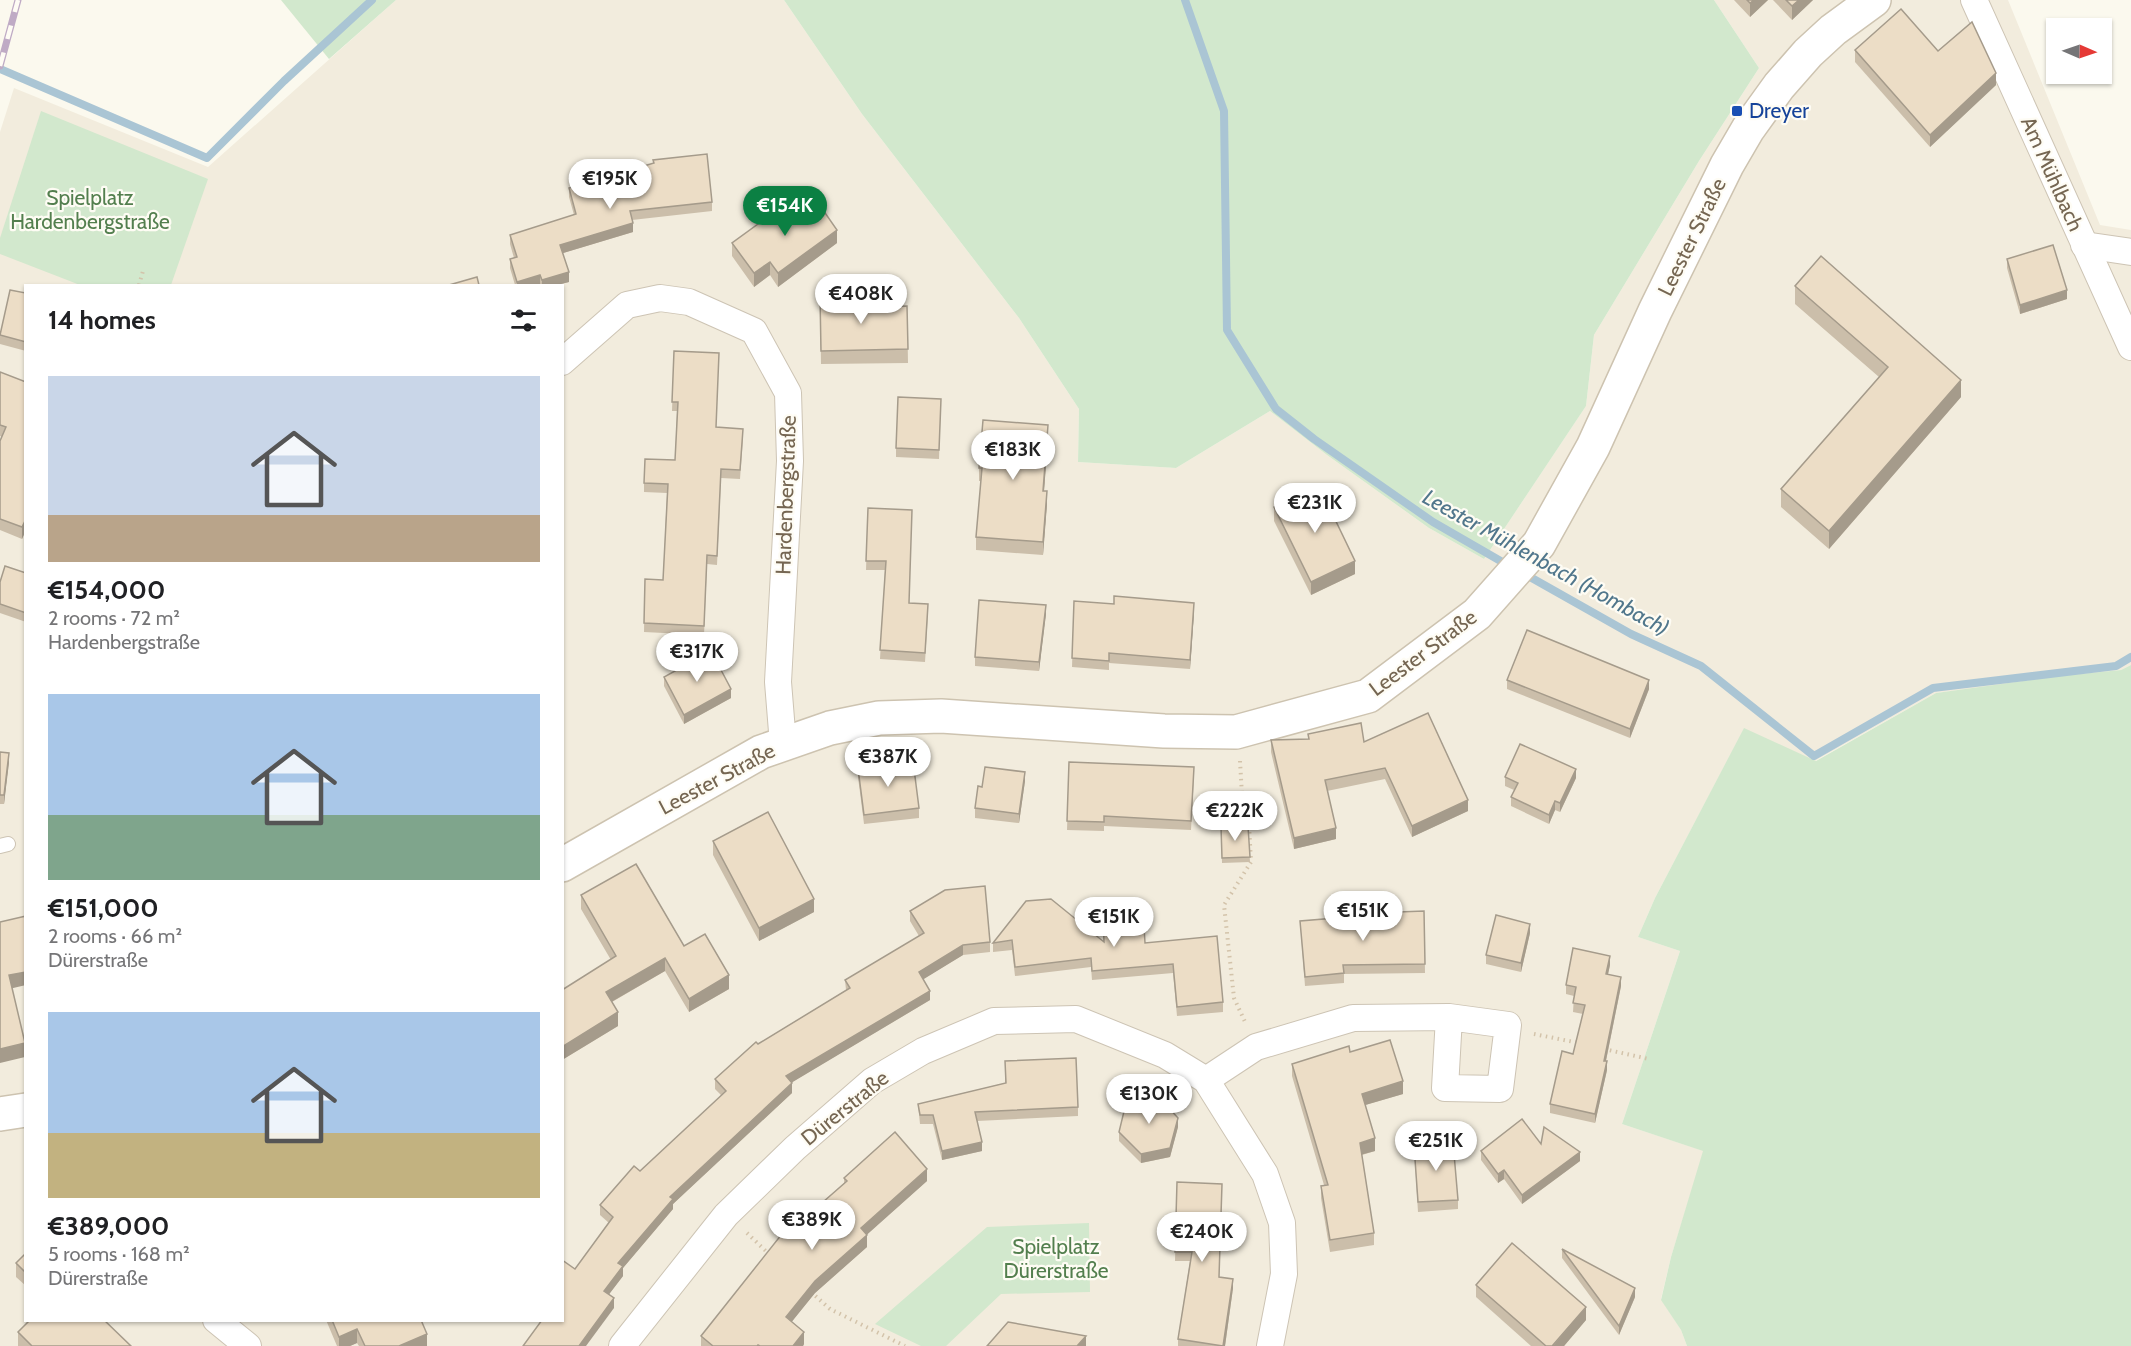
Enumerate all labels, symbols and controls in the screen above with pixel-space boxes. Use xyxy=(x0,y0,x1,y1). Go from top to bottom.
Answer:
north arrow xyxy=(2046,18,2112,84)
map controls xyxy=(2046,18,2112,84)
place label: Dreyer xyxy=(1749,98,1809,123)
marker: Dreyer xyxy=(1730,104,1744,118)
street label: Am Mühlbach xyxy=(2016,113,2089,235)
pin: €195K xyxy=(568,159,652,210)
text: €195K xyxy=(583,166,637,190)
street label: Leester Straße xyxy=(1652,174,1731,300)
park label: Spielplatz Hardenbergstraße xyxy=(10,185,170,234)
pin: €154K xyxy=(743,186,827,237)
text: €154K xyxy=(757,193,813,217)
pin: €408K xyxy=(819,274,903,325)
text: €408K xyxy=(829,281,893,305)
text: 14 homes xyxy=(48,304,156,336)
icon: filters xyxy=(507,304,540,337)
icon: home xyxy=(240,415,348,523)
street label: Hardenbergstraße xyxy=(770,415,801,575)
pin: €183K xyxy=(971,430,1055,481)
text: €183K xyxy=(985,437,1041,461)
pin: €231K xyxy=(1273,483,1357,534)
water label: Leester Mühlenbach (Hombach) xyxy=(1418,483,1674,641)
text: €231K xyxy=(1288,490,1342,514)
text: €154,000 xyxy=(48,574,165,606)
street label: Leester Straße xyxy=(1364,604,1482,701)
text: 2 rooms · 72 m² xyxy=(48,606,180,630)
text: Hardenbergstraße xyxy=(48,630,200,654)
pin: €317K xyxy=(655,632,739,683)
text: €317K xyxy=(670,639,724,663)
icon: home xyxy=(240,733,348,841)
street label: Leester Straße xyxy=(654,737,779,820)
pin: €387K xyxy=(846,737,930,788)
text: €387K xyxy=(859,744,917,768)
pin: €222K xyxy=(1193,791,1277,842)
text: €222K xyxy=(1206,798,1264,822)
pin: €151K xyxy=(1321,891,1405,942)
text: €151,000 xyxy=(48,892,159,924)
pin: €151K xyxy=(1072,897,1156,948)
text: €151K xyxy=(1338,898,1388,922)
text: €151K xyxy=(1089,904,1139,928)
text: 2 rooms · 66 m² xyxy=(48,924,182,948)
text: Dürerstraße xyxy=(48,948,148,972)
icon: home xyxy=(240,1051,348,1159)
street label: Dürerstraße xyxy=(796,1065,894,1150)
pin: €130K xyxy=(1107,1074,1191,1125)
text: €130K xyxy=(1120,1081,1178,1105)
pin: €251K xyxy=(1394,1121,1478,1172)
text: €251K xyxy=(1409,1128,1463,1152)
pin: €389K xyxy=(770,1200,854,1251)
text: €389K xyxy=(782,1207,842,1231)
text: €389,000 xyxy=(48,1210,169,1242)
pin: €240K xyxy=(1160,1212,1244,1263)
text: €240K xyxy=(1171,1219,1233,1243)
park label: Spielplatz Dürerstraße xyxy=(1004,1234,1109,1283)
text: 5 rooms · 168 m² xyxy=(48,1242,190,1266)
text: Dürerstraße xyxy=(48,1266,148,1290)

